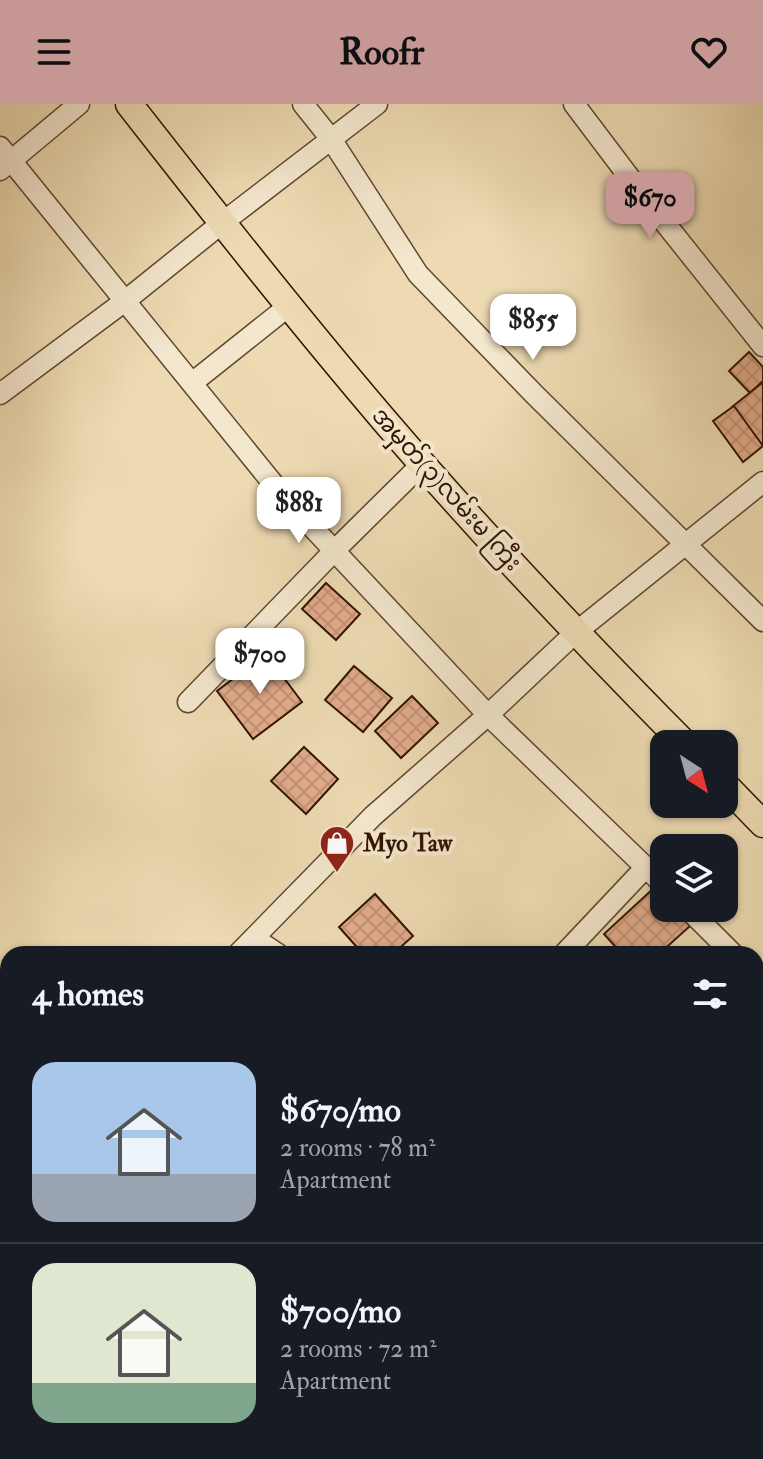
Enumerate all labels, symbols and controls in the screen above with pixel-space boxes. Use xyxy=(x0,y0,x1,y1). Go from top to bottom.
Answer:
icon: menu xyxy=(32,30,76,74)
text: Roofr xyxy=(339,30,424,75)
icon: heart xyxy=(687,30,731,74)
pin: $670 xyxy=(603,172,697,240)
text: $670 xyxy=(623,182,677,214)
pin: $855 xyxy=(486,294,580,362)
text: $855 xyxy=(508,304,558,336)
street label: အမှတ်(၃)လမ်းမ ကြီး xyxy=(363,400,529,580)
pin: $881 xyxy=(252,477,346,545)
text: $881 xyxy=(275,487,323,519)
pin: $700 xyxy=(213,628,307,696)
text: $700 xyxy=(233,638,287,670)
north arrow xyxy=(650,730,738,818)
map controls xyxy=(650,730,738,922)
shop icon: Myo Taw xyxy=(318,824,356,874)
place label: Myo Taw xyxy=(362,828,454,859)
button: layers xyxy=(650,834,738,922)
icon: filters xyxy=(688,972,732,1016)
text: 4 homes xyxy=(32,973,144,1016)
text: $670/mo xyxy=(280,1089,401,1132)
icon: home xyxy=(96,1094,192,1190)
text: 2 rooms · 78 m² xyxy=(280,1132,436,1164)
text: Apartment xyxy=(280,1164,391,1196)
text: $700/mo xyxy=(280,1290,401,1333)
icon: home xyxy=(96,1295,192,1391)
text: 2 rooms · 72 m² xyxy=(280,1333,437,1365)
text: Apartment xyxy=(280,1365,391,1397)

